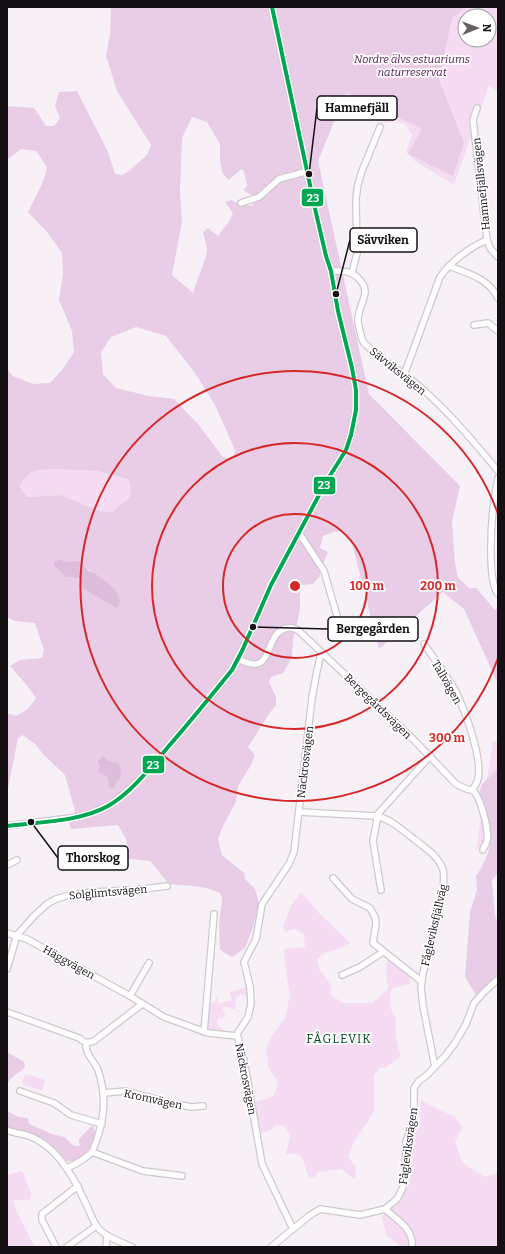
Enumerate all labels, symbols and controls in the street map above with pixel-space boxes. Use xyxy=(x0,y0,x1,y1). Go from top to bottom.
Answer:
north arrow xyxy=(457,8,497,48)
text: N xyxy=(480,23,493,33)
park label: Nordre älvs estuariums naturreservat xyxy=(354,53,470,79)
callout: Hamnefjäll xyxy=(317,96,397,120)
text: Hamnefjäll xyxy=(325,101,389,116)
street label: Hamnefjällsvägen xyxy=(470,137,493,231)
line badge: 23 xyxy=(301,188,324,207)
text: 23 xyxy=(307,192,319,205)
callout: Sävviken xyxy=(350,228,417,252)
text: Sävviken xyxy=(357,233,409,247)
street label: Sävviksvägen xyxy=(367,345,428,398)
line badge: 23 xyxy=(313,476,336,495)
text: 23 xyxy=(318,479,330,492)
centre of rings xyxy=(288,579,302,593)
text: 100 m xyxy=(350,579,385,593)
text: 200 m xyxy=(420,579,456,593)
callout: Bergegården xyxy=(328,617,418,641)
text: Bergegården xyxy=(336,622,410,636)
street label: Tallvägen xyxy=(429,658,464,707)
street label: Bergegårdsvägen xyxy=(341,671,414,742)
street label: Näckrosvägen xyxy=(295,725,316,799)
text: 300 m xyxy=(429,731,465,745)
line badge: 23 xyxy=(142,755,165,774)
text: 23 xyxy=(147,759,159,772)
callout: Thorskog xyxy=(58,846,128,870)
text: Thorskog xyxy=(66,851,120,865)
street label: Solglimtsvägen xyxy=(68,883,148,902)
street label: Fågleviksfjällväg xyxy=(419,883,450,967)
street label: Häggvägen xyxy=(40,943,97,982)
district label: FÅGLEVIK xyxy=(306,1031,372,1046)
street label: Näckrosvägen xyxy=(232,1042,259,1116)
street label: Kromvägen xyxy=(123,1087,183,1112)
street label: Fågleviksvägen xyxy=(397,1107,420,1185)

